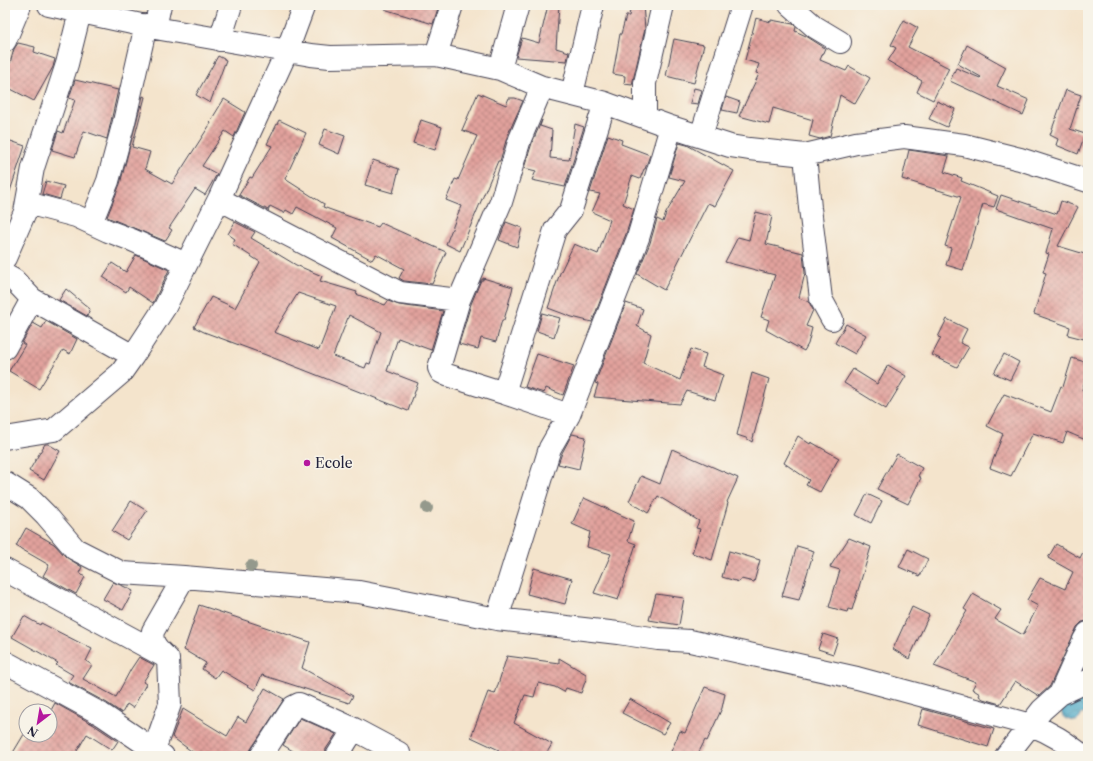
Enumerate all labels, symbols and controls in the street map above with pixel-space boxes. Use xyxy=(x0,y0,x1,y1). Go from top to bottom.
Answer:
place label: Ecole xyxy=(315,454,353,472)
marker: Ecole xyxy=(302,458,312,468)
north arrow xyxy=(18,703,58,743)
text: N xyxy=(25,723,41,740)

